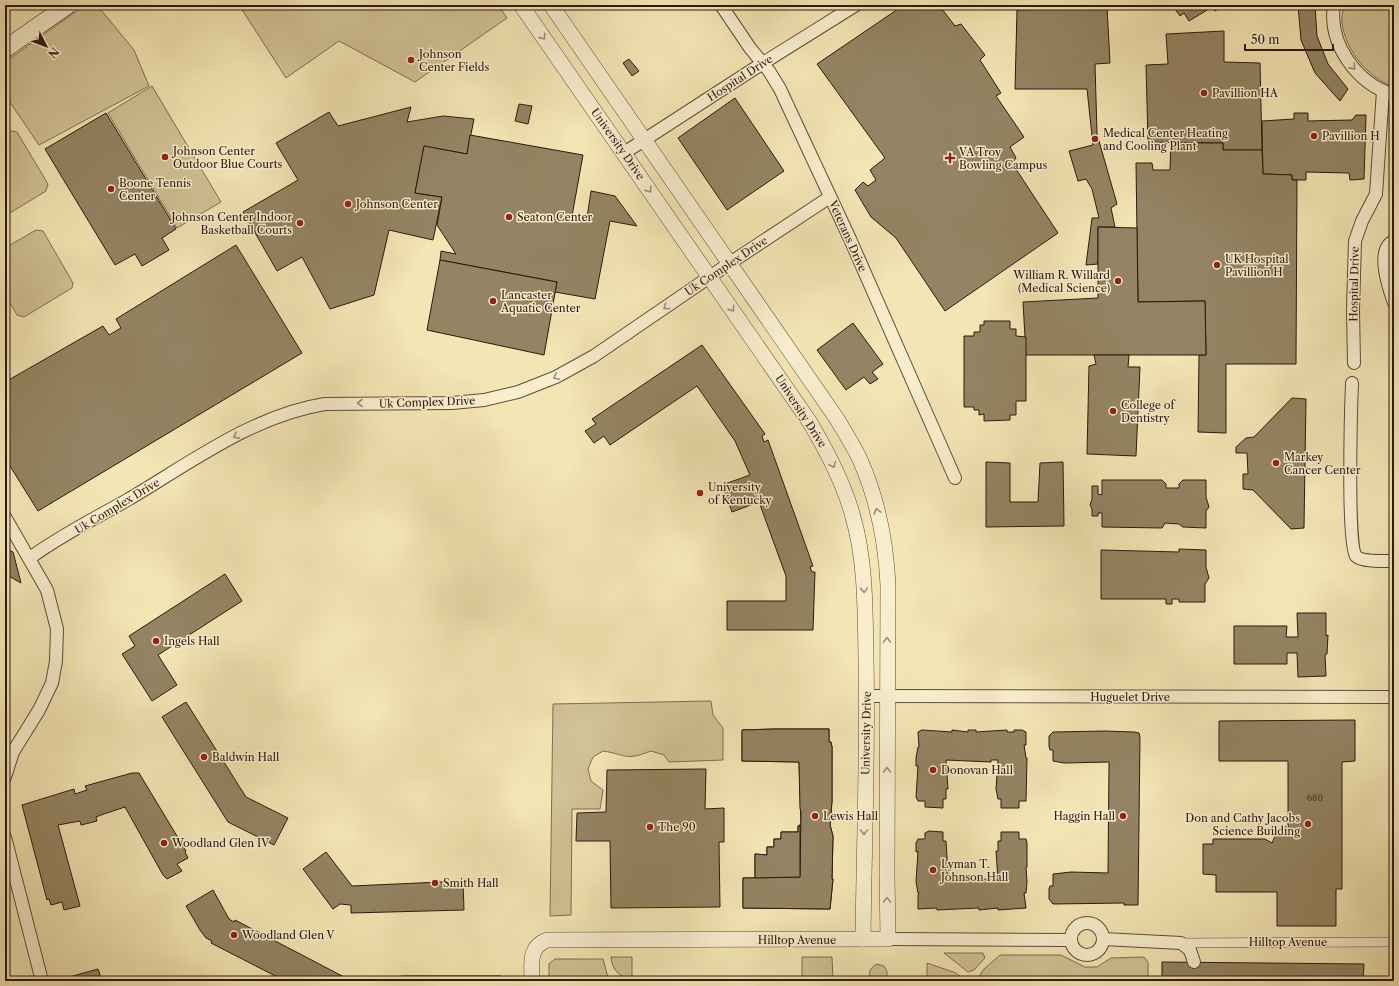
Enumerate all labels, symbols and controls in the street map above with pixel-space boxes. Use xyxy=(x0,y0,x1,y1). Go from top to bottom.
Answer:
north arrow xyxy=(26,26,66,66)
scale bar xyxy=(1245,26,1333,52)
text: 50 m xyxy=(1251,32,1280,47)
one-way arrow xyxy=(538,33,546,40)
text: N xyxy=(45,44,62,61)
place label: Johnson Center Fields xyxy=(417,47,490,74)
street label: Hospital Drive xyxy=(705,52,775,104)
marker: Johnson Center Fields xyxy=(406,55,416,65)
one-way arrow xyxy=(1348,62,1355,69)
place label: Pavillion HA xyxy=(1212,86,1279,100)
marker: Pavillion HA xyxy=(1199,88,1209,98)
street label: University Drive xyxy=(588,106,648,182)
place label: Medical Center Heating and Cooling Plant xyxy=(1103,126,1228,153)
place label: Pavillion H xyxy=(1322,129,1380,143)
marker: Pavillion H xyxy=(1309,131,1319,141)
marker: Medical Center Heating and Cooling Plant xyxy=(1090,134,1100,144)
place label: Johnson Center Outdoor Blue Courts xyxy=(171,144,283,171)
place label: VA Troy Bowling Campus xyxy=(958,145,1047,172)
marker: Johnson Center Outdoor Blue Courts xyxy=(160,152,170,162)
marker: VA Troy Bowling Campus xyxy=(944,152,956,164)
place label: Boone Tennis Center xyxy=(119,176,191,203)
marker: Boone Tennis Center xyxy=(106,184,116,194)
one-way arrow xyxy=(644,185,651,192)
place label: Johnson Center xyxy=(354,197,438,211)
street label: Veterans Drive xyxy=(826,197,870,274)
marker: Johnson Center xyxy=(343,199,353,209)
place label: Johnson Center Indoor Basketball Courts xyxy=(170,210,292,237)
place label: Seaton Center xyxy=(517,210,593,224)
marker: Seaton Center xyxy=(504,212,514,222)
marker: Johnson Center Indoor Basketball Courts xyxy=(295,218,305,228)
street label: Uk Complex Drive xyxy=(682,233,770,299)
street label: Hospital Drive xyxy=(1346,246,1362,322)
place label: UK Hospital Pavillion H xyxy=(1225,252,1289,279)
marker: UK Hospital Pavillion H xyxy=(1212,260,1222,270)
place label: William R. Willard (Medical Science) xyxy=(1012,268,1110,295)
marker: William R. Willard (Medical Science) xyxy=(1113,276,1123,286)
place label: Lancaster Aquatic Center xyxy=(500,288,581,315)
marker: Lancaster Aquatic Center xyxy=(488,296,498,306)
one-way arrow xyxy=(663,302,670,309)
one-way arrow xyxy=(727,305,735,312)
one-way arrow xyxy=(553,372,560,380)
street label: University Drive xyxy=(772,372,830,450)
street label: Uk Complex Drive xyxy=(378,393,476,411)
place label: College of Dentistry xyxy=(1121,398,1176,425)
one-way arrow xyxy=(357,399,363,407)
marker: College of Dentistry xyxy=(1108,406,1118,416)
one-way arrow xyxy=(233,431,240,439)
place label: Markey Cancer Center xyxy=(1284,450,1361,477)
marker: Markey Cancer Center xyxy=(1271,458,1281,468)
one-way arrow xyxy=(828,460,836,468)
street label: Uk Complex Drive xyxy=(72,475,162,537)
place label: University of Kentucky xyxy=(708,480,772,507)
marker: University of Kentucky xyxy=(695,488,705,498)
one-way arrow xyxy=(874,508,882,514)
one-way arrow xyxy=(860,587,868,593)
place label: Ingels Hall xyxy=(164,634,220,648)
marker: Ingels Hall xyxy=(151,636,161,646)
one-way arrow xyxy=(883,637,891,643)
street label: Huguelet Drive xyxy=(1090,690,1170,704)
street label: University Drive xyxy=(858,691,874,775)
place label: Baldwin Hall xyxy=(212,750,280,764)
marker: Baldwin Hall xyxy=(199,752,209,762)
place label: Donovan Hall xyxy=(941,763,1014,777)
marker: Donovan Hall xyxy=(928,765,938,775)
one-way arrow xyxy=(883,767,891,773)
house number: 680 xyxy=(1307,792,1323,803)
place label: Lewis Hall xyxy=(823,809,879,823)
place label: Haggin Hall xyxy=(1053,809,1116,823)
marker: Lewis Hall xyxy=(810,811,820,821)
marker: Haggin Hall xyxy=(1118,811,1128,821)
place label: Don and Cathy Jacobs Science Building xyxy=(1185,811,1300,838)
marker: Don and Cathy Jacobs Science Building xyxy=(1303,819,1313,829)
place label: The 90 xyxy=(658,820,696,834)
marker: The 90 xyxy=(645,822,655,832)
one-way arrow xyxy=(860,829,868,835)
place label: Woodland Glen IV xyxy=(171,836,270,850)
marker: Woodland Glen IV xyxy=(159,838,169,848)
place label: Lyman T. Johnson Hall xyxy=(939,857,1009,884)
marker: Lyman T. Johnson Hall xyxy=(928,865,938,875)
place label: Smith Hall xyxy=(443,876,499,890)
marker: Smith Hall xyxy=(430,878,440,888)
one-way arrow xyxy=(883,897,892,903)
place label: Woodland Glen V xyxy=(241,928,336,942)
marker: Woodland Glen V xyxy=(229,930,239,940)
street label: Hilltop Avenue xyxy=(758,933,836,947)
street label: Hilltop Avenue xyxy=(1249,935,1327,949)

